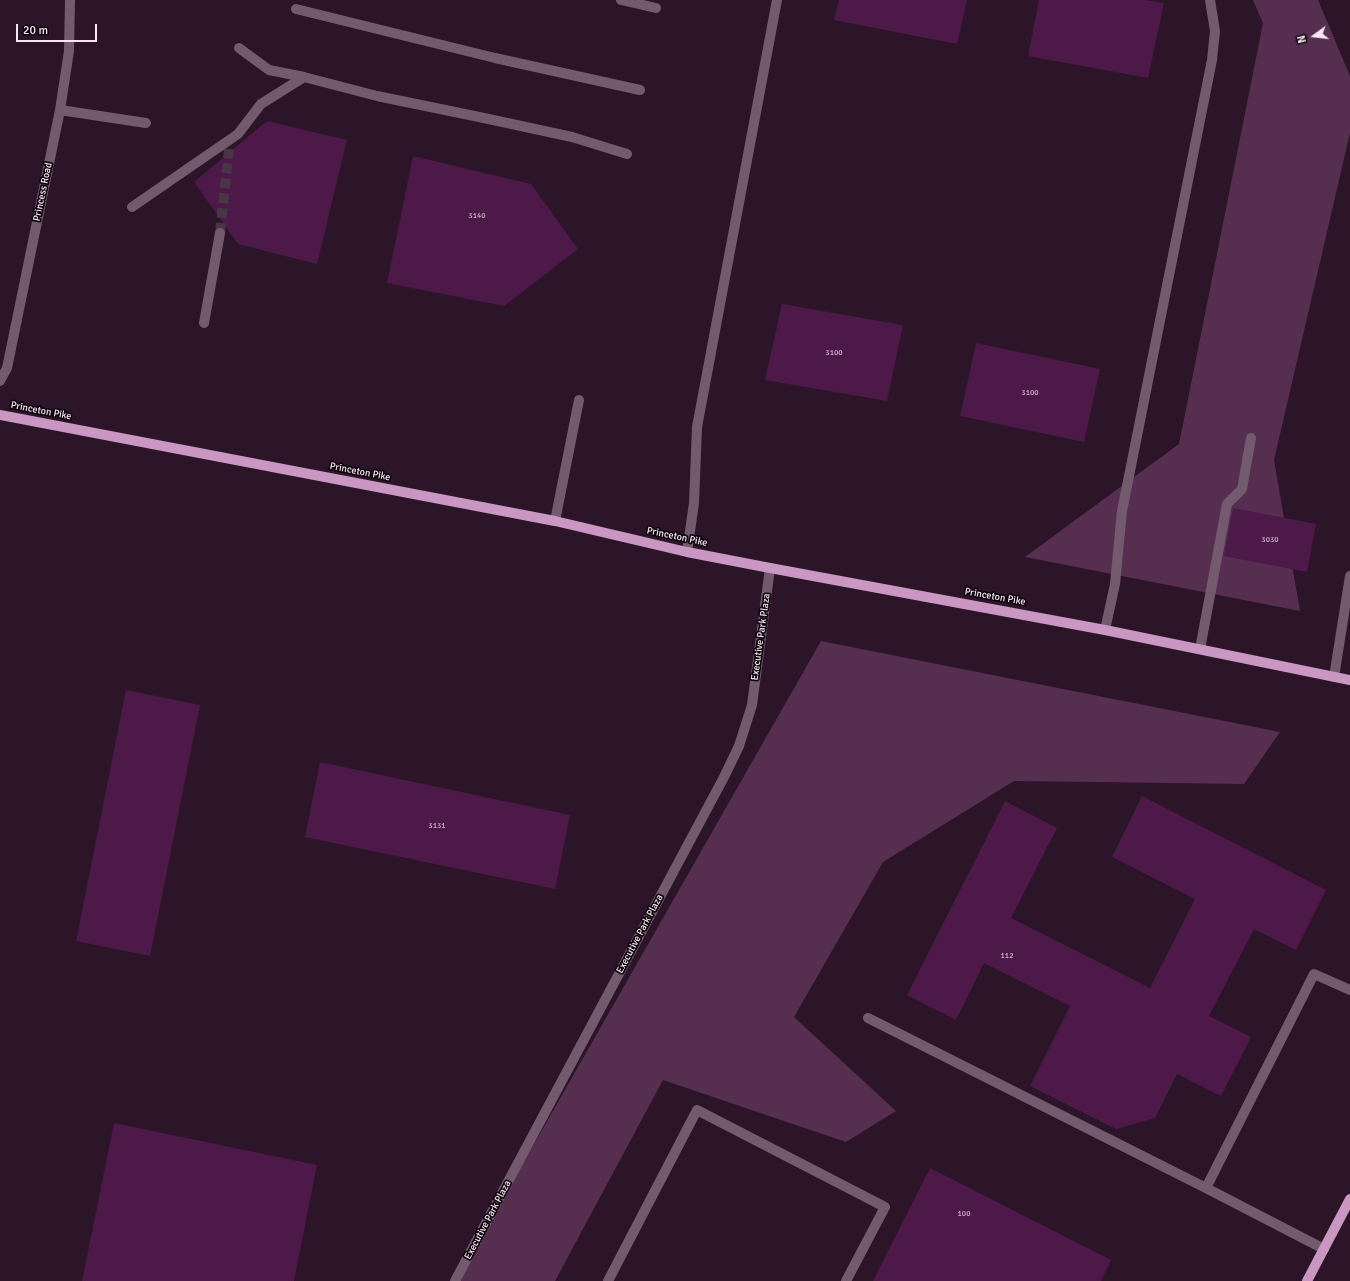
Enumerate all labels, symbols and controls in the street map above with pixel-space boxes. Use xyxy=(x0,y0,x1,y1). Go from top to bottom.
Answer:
scale bar xyxy=(18,16,99,42)
north arrow xyxy=(1294,16,1334,56)
text: 20 m xyxy=(23,23,48,38)
text: N xyxy=(1295,34,1309,45)
street label: Princess Road xyxy=(31,162,55,222)
house number: 3140 xyxy=(468,211,486,221)
house number: 3100 xyxy=(825,348,843,358)
house number: 3100 xyxy=(1021,388,1039,398)
street label: Princeton Pike xyxy=(10,399,72,423)
street label: Princeton Pike xyxy=(329,460,391,484)
street label: Princeton Pike xyxy=(646,525,708,549)
house number: 3030 xyxy=(1261,535,1279,545)
street label: Princeton Pike xyxy=(964,586,1026,608)
street label: Executive Park Plaza xyxy=(749,593,773,681)
house number: 3131 xyxy=(428,821,446,831)
street label: Executive Park Plaza xyxy=(614,892,666,976)
house number: 112 xyxy=(1001,951,1013,961)
street label: Executive Park Plaza xyxy=(462,1178,514,1262)
house number: 100 xyxy=(958,1209,970,1219)

